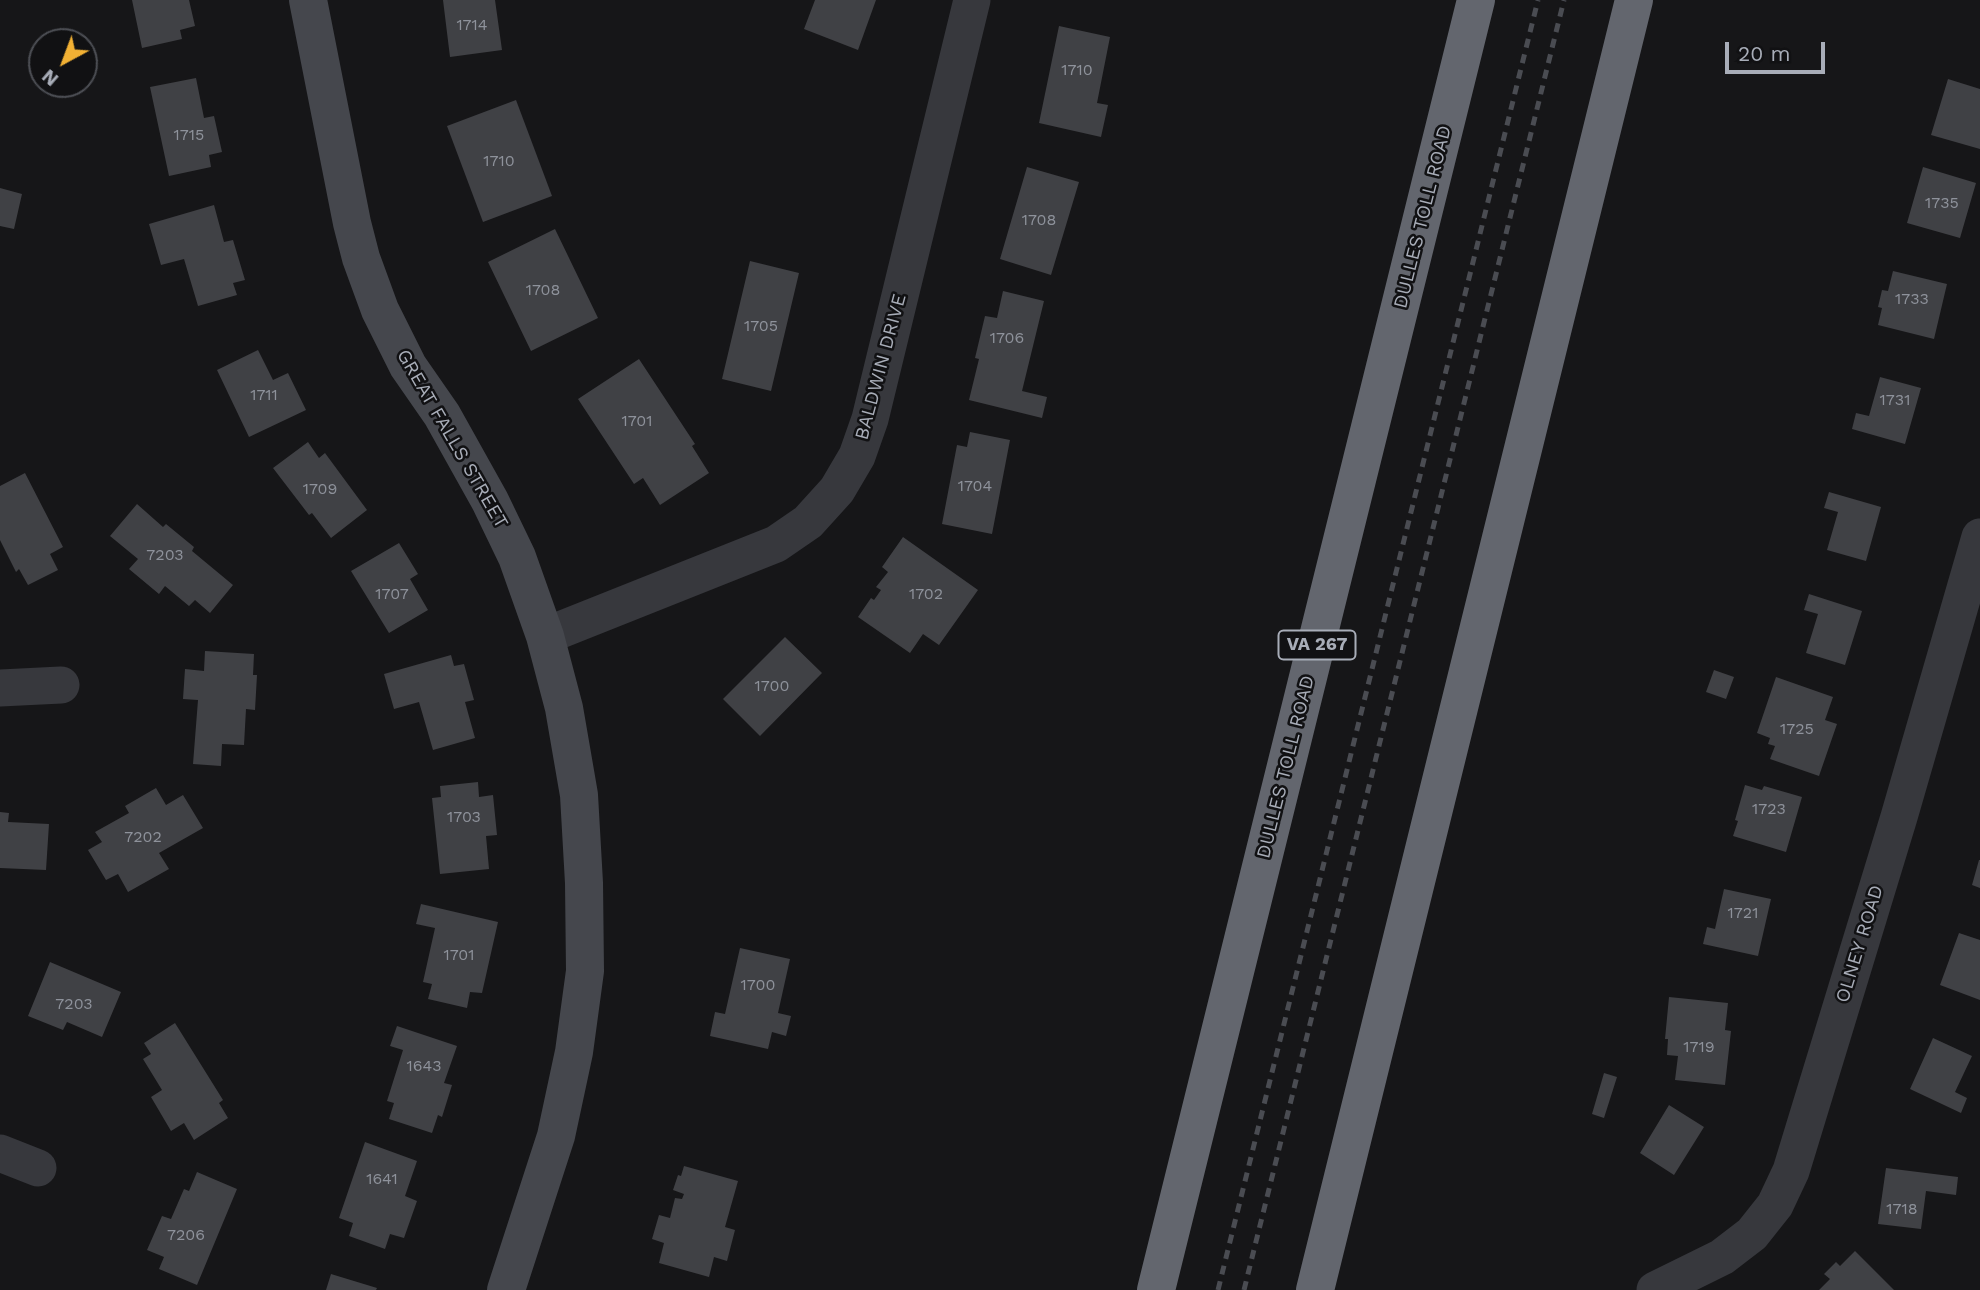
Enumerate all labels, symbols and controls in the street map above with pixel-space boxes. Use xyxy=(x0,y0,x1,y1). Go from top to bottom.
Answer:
house number: 1714 xyxy=(456,15,488,35)
north arrow xyxy=(28,28,98,98)
scale bar xyxy=(1728,28,1828,72)
text: 20 m xyxy=(1738,41,1790,66)
house number: 1710 xyxy=(1061,60,1093,80)
text: N xyxy=(37,64,63,91)
street label: DULLES TOLL ROAD xyxy=(1389,123,1457,311)
house number: 1715 xyxy=(174,125,204,145)
house number: 1710 xyxy=(483,151,515,171)
house number: 1735 xyxy=(1925,193,1959,213)
house number: 1708 xyxy=(1022,210,1056,230)
house number: 1708 xyxy=(526,280,560,300)
house number: 1733 xyxy=(1895,289,1929,309)
street label: BALDWIN DRIVE xyxy=(851,291,911,443)
house number: 1705 xyxy=(744,316,778,336)
house number: 1706 xyxy=(990,328,1024,348)
street label: GREAT FALLS STREET xyxy=(391,345,513,533)
house number: 1711 xyxy=(250,385,278,405)
house number: 1731 xyxy=(1880,390,1910,410)
house number: 1701 xyxy=(621,411,653,431)
house number: 1704 xyxy=(958,476,992,496)
house number: 1709 xyxy=(303,479,337,499)
house number: 7203 xyxy=(146,545,184,565)
house number: 1707 xyxy=(375,584,409,604)
house number: 1702 xyxy=(909,584,943,604)
road number: VA 267 xyxy=(1278,630,1356,660)
street label: DULLES TOLL ROAD xyxy=(1252,673,1320,861)
house number: 1700 xyxy=(755,676,789,696)
house number: 1725 xyxy=(1780,719,1814,739)
house number: 1723 xyxy=(1752,799,1786,819)
house number: 1703 xyxy=(447,807,481,827)
house number: 7202 xyxy=(124,827,162,847)
street label: OLNEY ROAD xyxy=(1831,883,1889,1005)
house number: 1721 xyxy=(1728,903,1758,923)
house number: 1701 xyxy=(443,945,475,965)
house number: 1700 xyxy=(741,975,775,995)
house number: 7203 xyxy=(55,994,93,1014)
house number: 1719 xyxy=(1683,1037,1715,1057)
house number: 1643 xyxy=(406,1056,442,1076)
house number: 1641 xyxy=(366,1169,398,1189)
house number: 1718 xyxy=(1886,1199,1918,1219)
house number: 7206 xyxy=(167,1225,205,1245)

